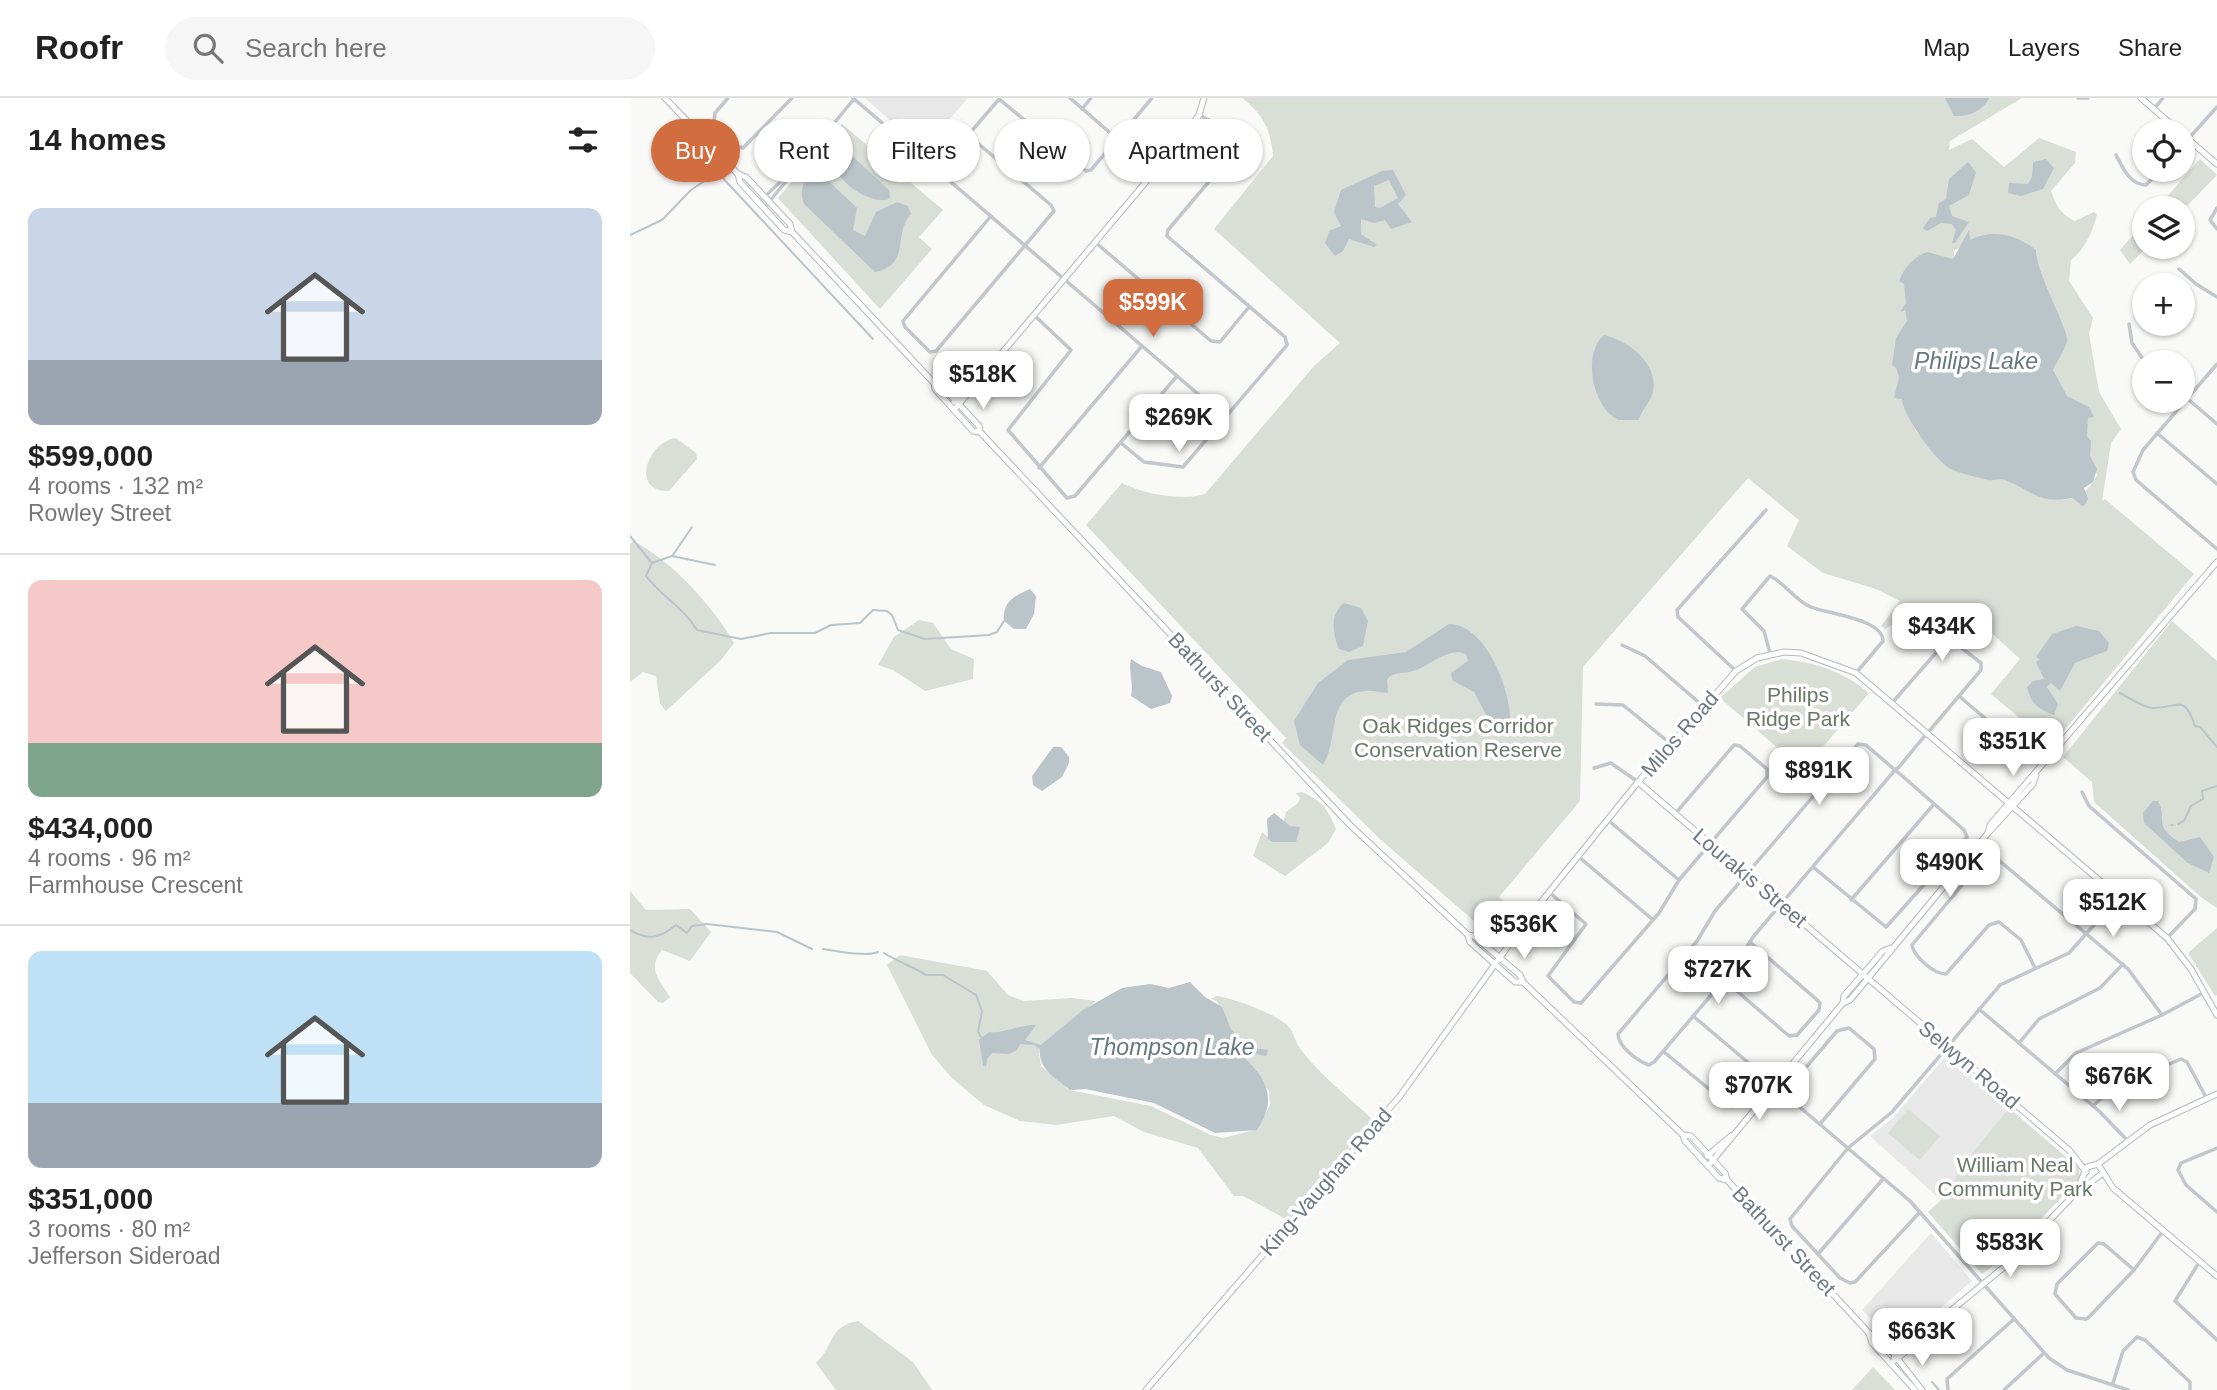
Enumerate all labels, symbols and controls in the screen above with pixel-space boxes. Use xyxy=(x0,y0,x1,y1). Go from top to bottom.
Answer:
search box xyxy=(165,17,655,80)
text: Roofr xyxy=(35,29,123,66)
icon: search xyxy=(189,29,227,67)
text: Search here xyxy=(245,33,387,63)
text: Map xyxy=(1923,34,1970,61)
text: Layers xyxy=(2008,34,2080,61)
text: Share xyxy=(2118,34,2182,61)
chip: Buy xyxy=(651,119,740,182)
chip: Rent xyxy=(754,119,853,182)
chip: Filters xyxy=(867,119,980,182)
chip: New xyxy=(994,119,1090,182)
chip: Apartment xyxy=(1104,119,1263,182)
map controls xyxy=(2132,119,2195,413)
button: locate xyxy=(2132,119,2195,182)
icon: filters xyxy=(564,121,602,159)
text: 14 homes xyxy=(28,123,166,156)
button: layers xyxy=(2132,196,2195,259)
icon: home xyxy=(252,254,378,380)
button: + xyxy=(2132,273,2195,336)
pin: $599K xyxy=(1104,280,1202,339)
text: $599K xyxy=(1119,289,1187,315)
water label: Philips Lake xyxy=(1914,348,2038,374)
button: − xyxy=(2132,350,2195,413)
pin: $518K xyxy=(934,352,1032,411)
text: $518K xyxy=(949,361,1017,387)
pin: $269K xyxy=(1130,394,1228,454)
text: $269K xyxy=(1145,404,1213,430)
text: $599,000 xyxy=(28,439,153,472)
text: 4 rooms · 132 m² xyxy=(28,473,203,499)
text: Rowley Street xyxy=(28,500,171,526)
pin: $434K xyxy=(1893,603,1991,663)
text: $434K xyxy=(1908,613,1976,639)
icon: home xyxy=(252,626,378,752)
street label: Bathurst Street xyxy=(1164,628,1277,746)
park label: Philips Ridge Park xyxy=(1746,683,1850,730)
street label: Milos Road xyxy=(1636,686,1723,781)
park label: Oak Ridges Corridor Conservation Reserve xyxy=(1354,714,1562,761)
pin: $351K xyxy=(1964,718,2062,778)
text: $351K xyxy=(1979,728,2047,754)
pin: $891K xyxy=(1770,748,1868,807)
text: $891K xyxy=(1785,757,1853,783)
text: $434,000 xyxy=(28,811,153,844)
street label: Lourakis Street xyxy=(1689,823,1812,932)
pin: $490K xyxy=(1901,840,1999,899)
text: 4 rooms · 96 m² xyxy=(28,845,190,871)
text: $490K xyxy=(1916,849,1984,875)
text: Farmhouse Crescent xyxy=(28,872,243,898)
pin: $512K xyxy=(2064,880,2162,939)
text: $512K xyxy=(2079,889,2147,915)
pin: $536K xyxy=(1475,902,1573,961)
text: $536K xyxy=(1490,911,1558,937)
pin: $727K xyxy=(1669,946,1767,1006)
text: $727K xyxy=(1684,956,1752,982)
icon: home xyxy=(252,997,378,1123)
street label: Selwyn Road xyxy=(1915,1016,2024,1113)
water label: Thompson Lake xyxy=(1090,1034,1254,1060)
pin: $676K xyxy=(2070,1054,2168,1113)
pin: $707K xyxy=(1710,1062,1808,1122)
text: $676K xyxy=(2085,1063,2153,1089)
text: $707K xyxy=(1725,1072,1793,1098)
street label: King-Vaughan Road xyxy=(1255,1103,1396,1260)
park label: William Neal Community Park xyxy=(1937,1153,2093,1200)
text: $351,000 xyxy=(28,1182,153,1215)
street label: Bathurst Street xyxy=(1728,1182,1841,1300)
text: 3 rooms · 80 m² xyxy=(28,1216,190,1242)
pin: $583K xyxy=(1961,1220,2059,1279)
text: $583K xyxy=(1976,1229,2044,1255)
text: Jefferson Sideroad xyxy=(28,1243,221,1269)
pin: $663K xyxy=(1873,1308,1971,1368)
text: $663K xyxy=(1888,1318,1956,1344)

